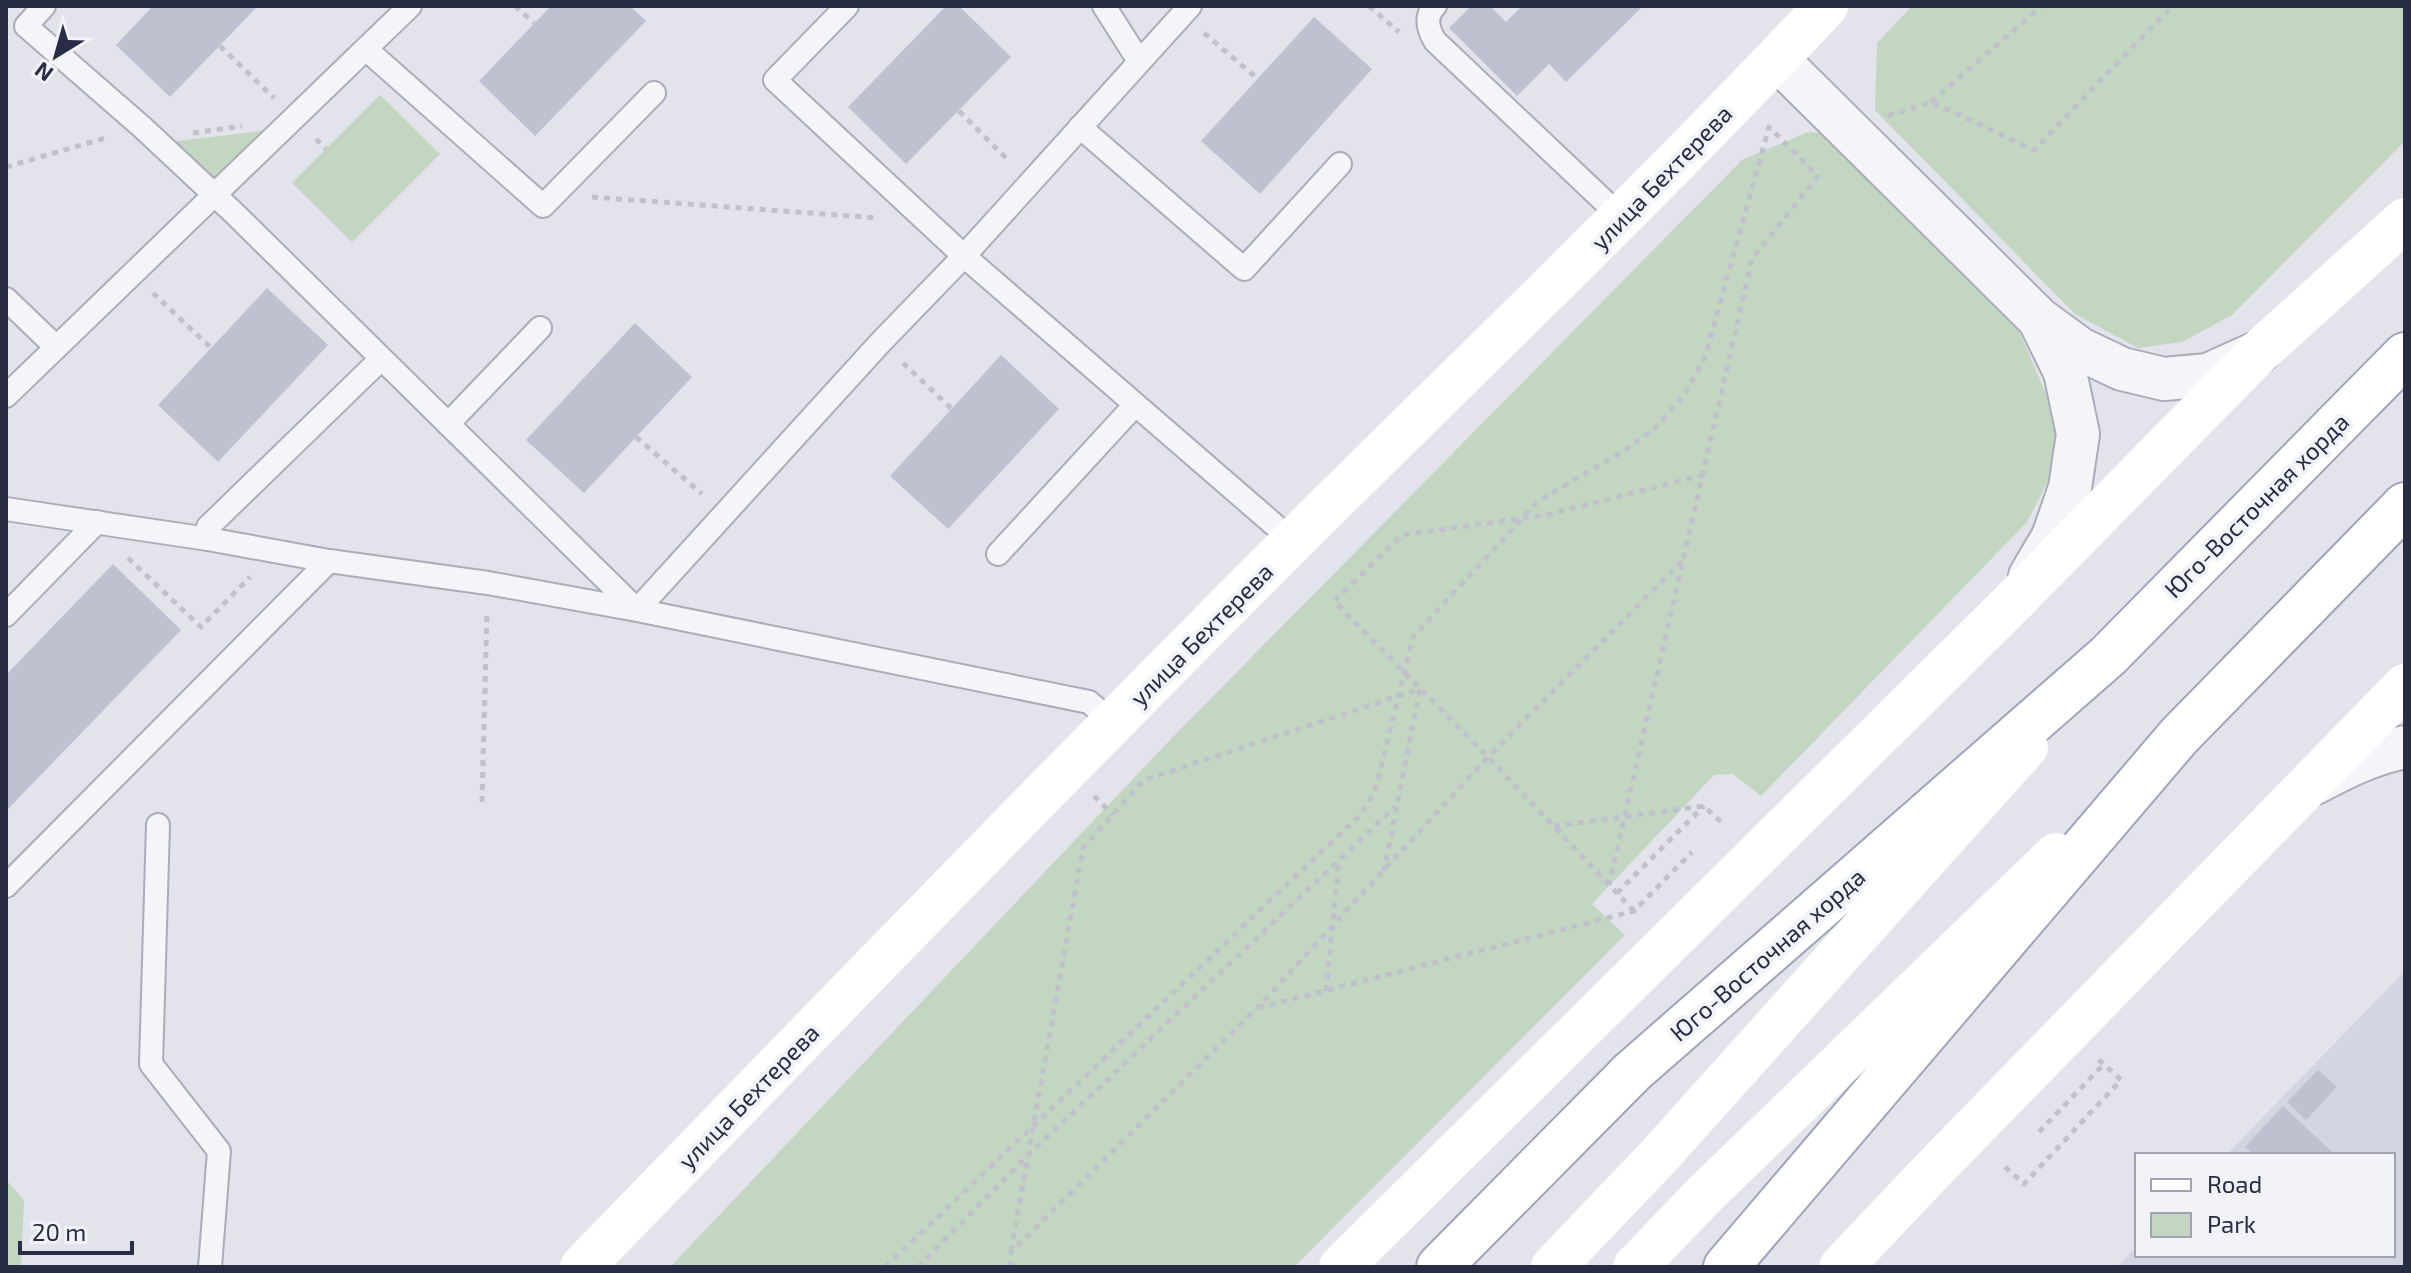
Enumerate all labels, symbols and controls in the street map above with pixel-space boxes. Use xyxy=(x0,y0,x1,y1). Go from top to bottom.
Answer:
north arrow xyxy=(16,16,96,96)
text: N xyxy=(29,58,58,88)
street label: улица Бехтерева xyxy=(1585,99,1738,256)
street label: Юго-Восточная хорда xyxy=(2158,407,2354,603)
street label: улица Бехтерева xyxy=(1124,557,1279,712)
street label: Юго-Восточная хорда xyxy=(1663,861,1871,1047)
street label: улица Бехтерева xyxy=(672,1018,825,1175)
legend xyxy=(2135,1153,2395,1257)
text: Road xyxy=(2207,1169,2262,1198)
scale bar xyxy=(20,1205,132,1255)
text: Park xyxy=(2207,1209,2256,1238)
text: 20 m xyxy=(32,1217,86,1246)

